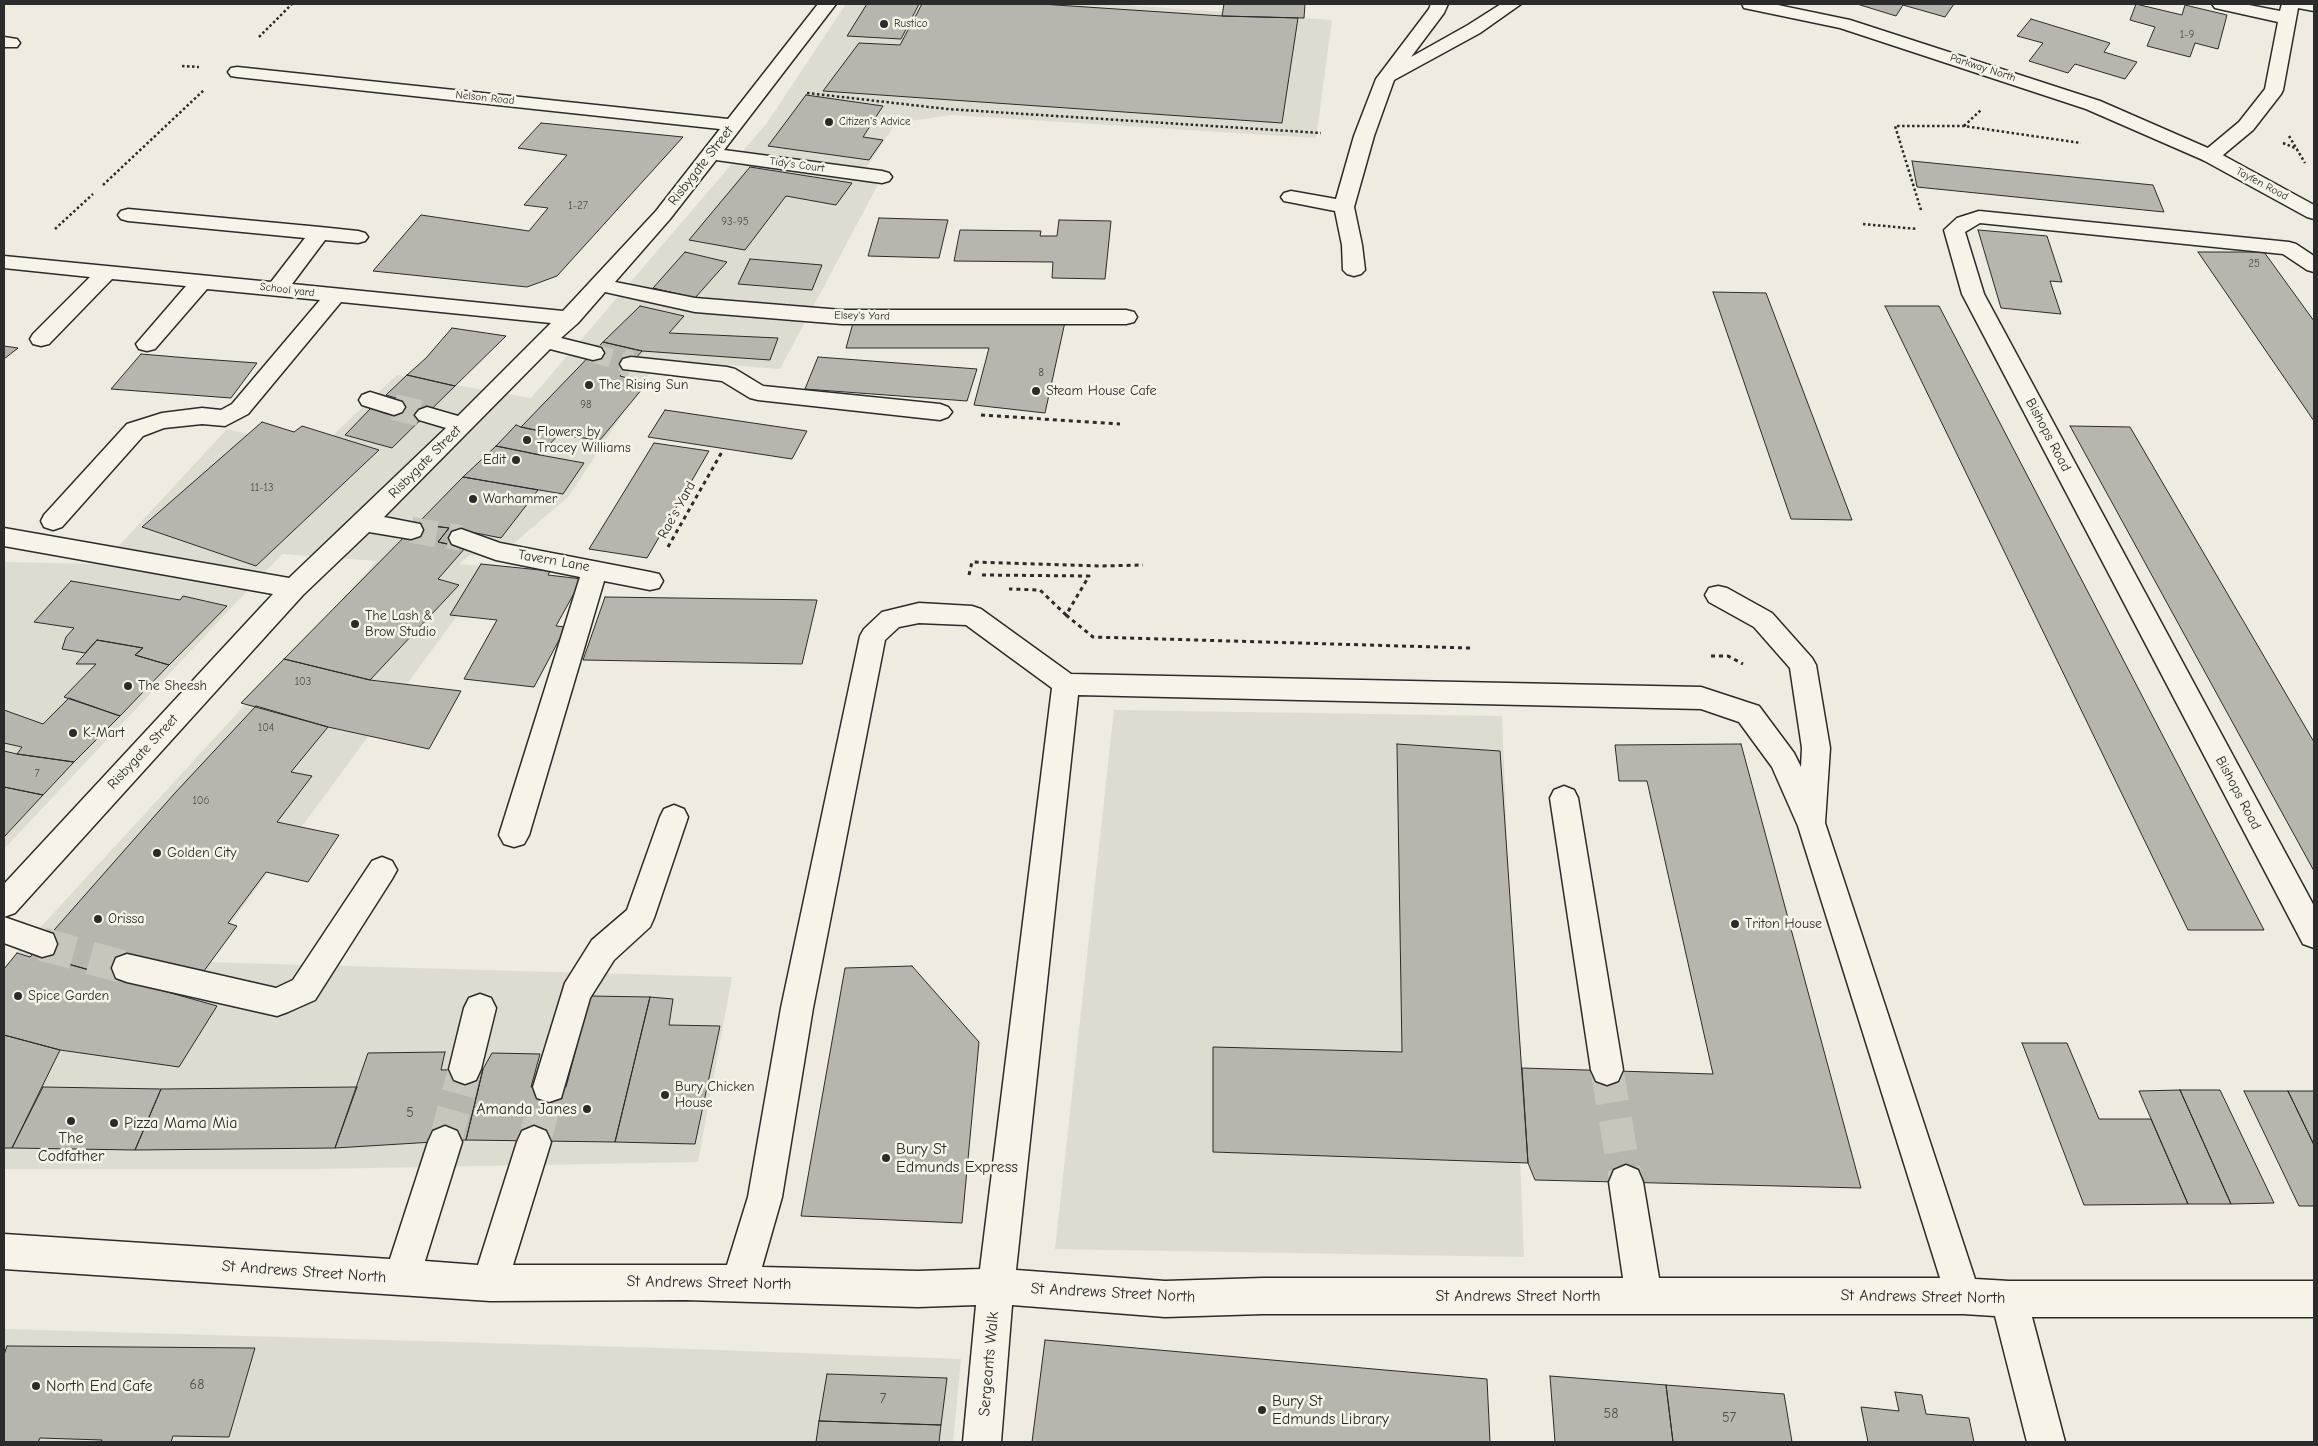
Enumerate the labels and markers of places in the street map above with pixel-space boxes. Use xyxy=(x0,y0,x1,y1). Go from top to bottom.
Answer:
place label: Rustico xyxy=(894,17,928,31)
marker: Rustico xyxy=(878,18,890,30)
place label: Citizen's Advice xyxy=(839,115,911,129)
marker: Citizen's Advice xyxy=(823,116,835,128)
place label: The Rising Sun xyxy=(599,377,688,393)
marker: The Rising Sun xyxy=(583,379,595,391)
place label: Steam House Cafe xyxy=(1046,383,1156,399)
marker: Steam House Cafe xyxy=(1030,385,1042,397)
place label: Flowers by Tracey Williams xyxy=(537,424,631,457)
marker: Flowers by Tracey Williams xyxy=(521,434,533,446)
place label: Edit xyxy=(483,452,506,468)
marker: Edit xyxy=(510,454,522,466)
place label: Warhammer xyxy=(483,491,557,507)
marker: Warhammer xyxy=(467,493,479,505)
place label: The Lash & Brow Studio xyxy=(365,608,436,640)
marker: The Lash & Brow Studio xyxy=(349,618,361,630)
place label: The Sheesh xyxy=(138,678,207,694)
marker: The Sheesh xyxy=(122,680,134,692)
place label: K-Mart xyxy=(83,725,124,741)
marker: K-Mart xyxy=(67,727,79,739)
place label: Golden City xyxy=(167,845,236,861)
marker: Golden City xyxy=(151,847,163,859)
place label: Orissa xyxy=(108,911,145,927)
marker: Orissa xyxy=(92,913,104,925)
place label: Triton House xyxy=(1745,916,1822,932)
marker: Triton House xyxy=(1729,918,1741,930)
place label: Spice Garden xyxy=(28,988,109,1004)
marker: Spice Garden xyxy=(12,990,24,1002)
place label: Bury Chicken House xyxy=(675,1079,755,1112)
marker: Bury Chicken House xyxy=(659,1089,671,1101)
place label: Amanda Janes xyxy=(476,1099,577,1119)
marker: Amanda Janes xyxy=(581,1103,593,1115)
place label: Pizza Mama Mia xyxy=(124,1113,238,1133)
marker: The Codfather xyxy=(65,1115,77,1127)
marker: Pizza Mama Mia xyxy=(108,1117,120,1129)
place label: The Codfather xyxy=(38,1128,104,1166)
place label: Bury St Edmunds Express xyxy=(896,1139,1018,1177)
marker: Bury St Edmunds Express xyxy=(880,1152,892,1164)
place label: North End Cafe xyxy=(46,1376,152,1396)
marker: North End Cafe xyxy=(30,1380,42,1392)
place label: Bury St Edmunds Library xyxy=(1272,1391,1389,1429)
marker: Bury St Edmunds Library xyxy=(1256,1404,1268,1416)

